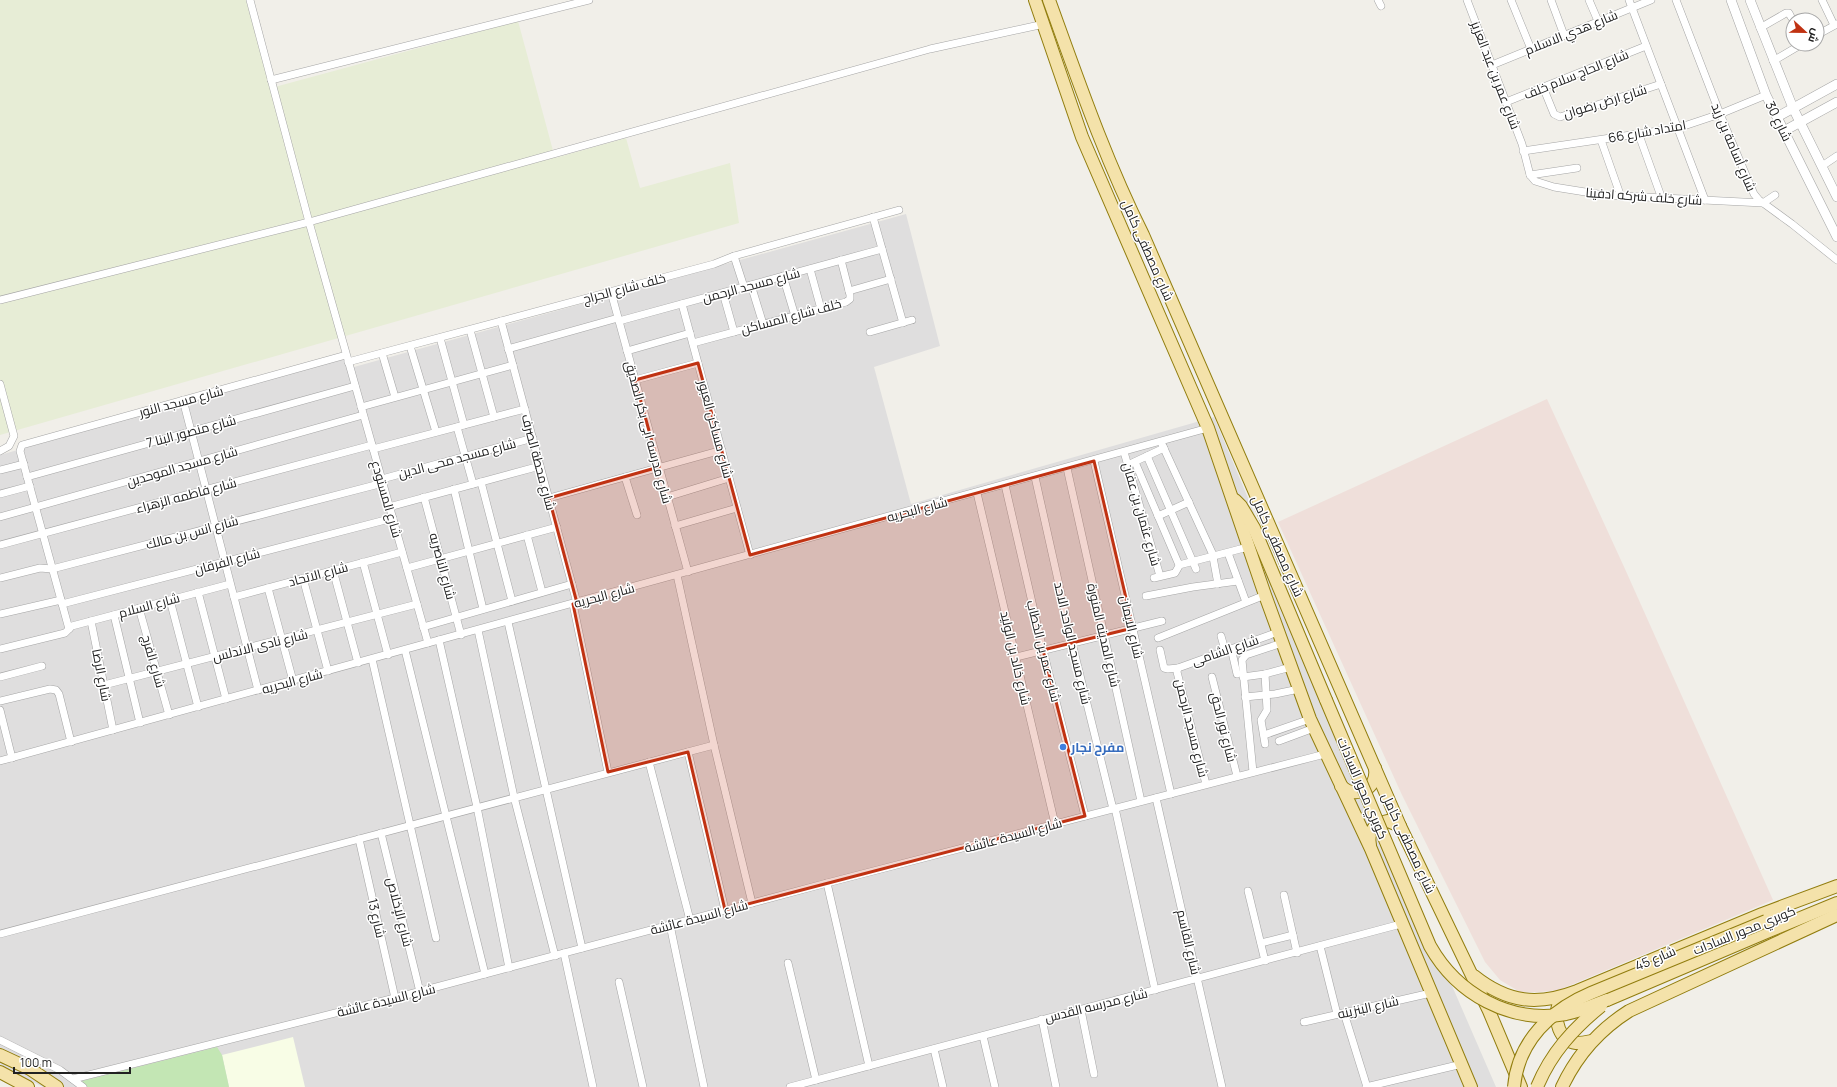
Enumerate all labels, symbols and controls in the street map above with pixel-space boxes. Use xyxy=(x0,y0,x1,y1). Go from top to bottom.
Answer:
street label: شارع هدي الاسلام xyxy=(1522,5,1621,61)
north arrow xyxy=(1785,12,1825,52)
street label: شارع عمر بن عبد العزيز xyxy=(1467,17,1525,132)
text: ش xyxy=(1805,27,1824,45)
street label: شارع الحاج سلام خلف xyxy=(1521,45,1632,104)
street label: شارع ارض رضوان xyxy=(1561,80,1649,122)
street label: شارع 30 xyxy=(1762,98,1796,144)
street label: شارع أسامة بن زيد xyxy=(1707,100,1761,194)
street label: امتداد شارع 66 xyxy=(1607,115,1687,147)
street label: شارع خلف شركه ادفينا xyxy=(1585,183,1703,209)
street label: شارع مصطفى كامل xyxy=(1118,197,1178,303)
street label: شارع مسجد الرحمن xyxy=(700,263,802,307)
street label: خلف شارع الجراج xyxy=(581,268,667,308)
street label: خلف شارع المساكن xyxy=(739,294,843,338)
street label: شارع مدرسه ابى بكر الصديق xyxy=(621,359,677,505)
street label: شارع مساكن العبور xyxy=(694,377,738,480)
street label: شارع مسجد النور xyxy=(136,381,225,421)
street label: شارع منصور البنا 7 xyxy=(144,410,238,452)
street label: شارع محطة الصرف xyxy=(518,412,560,512)
street label: شارع مسجد محى الدين xyxy=(396,434,518,482)
street label: شارع مسجد الموحدين xyxy=(124,442,240,490)
street label: شارع المستودع xyxy=(367,458,407,540)
street label: شارع عثمان بن عفان xyxy=(1119,460,1165,568)
street label: شارع فاطمه الزهراء xyxy=(134,473,238,517)
street label: شارع البحريه xyxy=(885,492,949,526)
street label: شارع مصطفى كامل xyxy=(1248,493,1308,599)
street label: شارع انس بن مالك xyxy=(144,511,240,553)
street label: شارع الناصريه xyxy=(425,531,461,601)
street label: شارع الفرقان xyxy=(192,544,262,578)
street label: شارع الاتحاد xyxy=(286,557,350,591)
street label: شارع البحريه xyxy=(572,578,636,612)
street label: شارع مسجد الواحد الاحد xyxy=(1050,580,1096,706)
street label: شارع المدينه المنورة xyxy=(1083,581,1125,689)
street label: شارع السلام xyxy=(116,588,182,623)
street label: شارع الايمان xyxy=(1116,594,1148,660)
street label: شارع عمر بن الخطاب xyxy=(1023,598,1065,704)
street label: شارع خالد بن الوليد xyxy=(996,609,1036,707)
street label: شارع نادى الاندلس xyxy=(210,624,310,666)
street label: شارع الشامى xyxy=(1189,630,1261,670)
street label: شارع الفرج xyxy=(138,632,170,690)
street label: شارع الرضا xyxy=(88,647,116,703)
street label: شارع البحريه xyxy=(260,664,324,698)
street label: شارع مسجد الرحمن xyxy=(1171,677,1213,779)
street label: شارع نور الحق xyxy=(1207,690,1241,764)
street label: كوبري محور السادات xyxy=(1332,734,1393,843)
place label: مفرح نجار xyxy=(1070,738,1124,756)
marker: مفرح نجار xyxy=(1058,742,1068,752)
street label: شارع مصطفى كامل xyxy=(1378,790,1440,896)
street label: شارع السيدة عائشة xyxy=(962,813,1064,857)
street label: شارع الإخلاص xyxy=(383,875,417,949)
street label: شارع السيدة عائشة xyxy=(648,895,750,939)
street label: شارع 13 xyxy=(364,896,390,940)
street label: كوبري محور السادات xyxy=(1690,901,1799,961)
street label: شارع القاسم xyxy=(1172,908,1205,977)
street label: شارع 45 xyxy=(1632,941,1678,975)
street label: شارع السيدة عائشة xyxy=(335,979,437,1021)
street label: شارع مدرسه القدس xyxy=(1043,984,1149,1026)
street label: شارع البنزينه xyxy=(1336,991,1400,1023)
scale bar xyxy=(14,1049,130,1075)
text: 100 m xyxy=(20,1054,52,1071)

